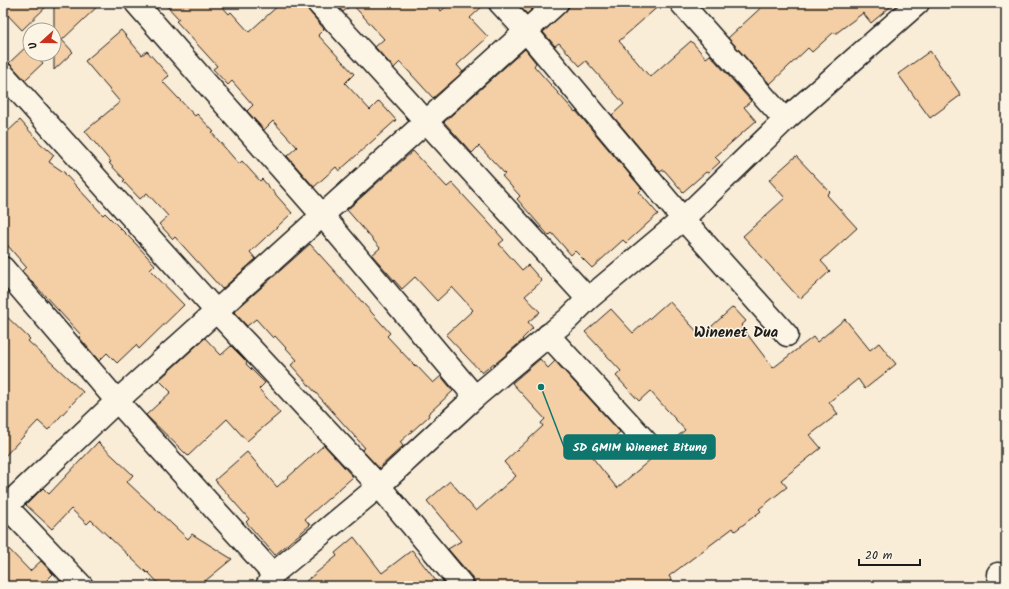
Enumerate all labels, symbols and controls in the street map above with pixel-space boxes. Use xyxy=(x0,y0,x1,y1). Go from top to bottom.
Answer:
north arrow xyxy=(22,22,62,62)
text: U xyxy=(24,39,43,52)
district label: Winenet Dua xyxy=(694,321,779,345)
callout: SD GMIM Winenet Bitung xyxy=(564,435,715,459)
text: SD GMIM Winenet Bitung xyxy=(573,438,708,457)
scale bar xyxy=(859,541,920,567)
text: 20 m xyxy=(865,546,893,565)

